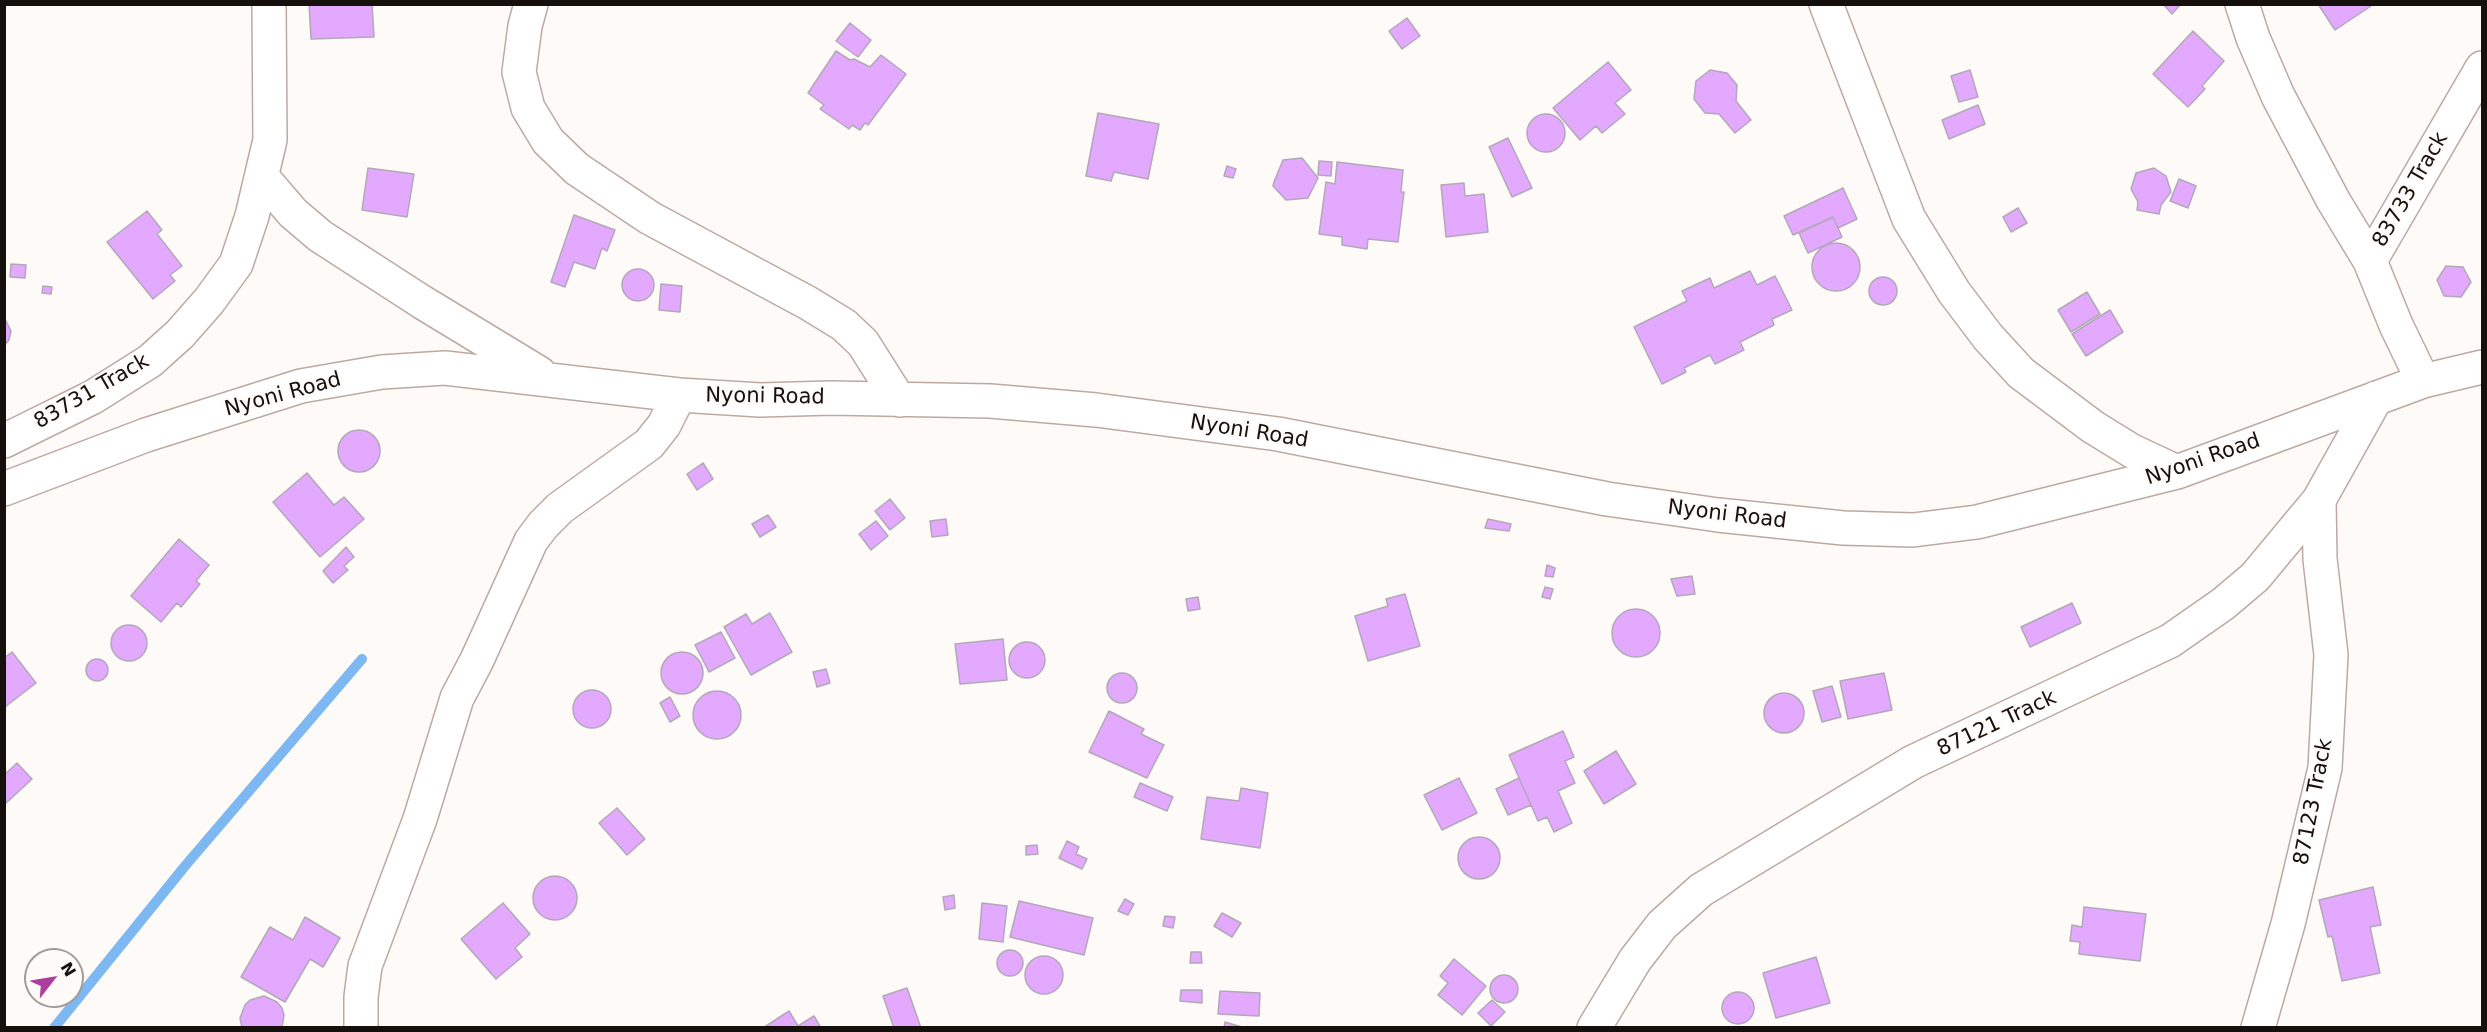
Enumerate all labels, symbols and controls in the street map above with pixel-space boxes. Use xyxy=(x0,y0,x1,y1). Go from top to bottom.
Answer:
street label: 83733 Track xyxy=(2368,128,2454,252)
street label: 83731 Track xyxy=(30,349,154,435)
street label: Nyoni Road xyxy=(222,367,344,423)
street label: Nyoni Road xyxy=(705,383,825,411)
street label: Nyoni Road xyxy=(1188,410,1310,454)
street label: Nyoni Road xyxy=(2142,429,2264,491)
street label: Nyoni Road xyxy=(1666,495,1788,535)
street label: 87121 Track xyxy=(1933,685,2061,763)
street label: 87123 Track xyxy=(2289,737,2339,867)
north arrow xyxy=(24,948,84,1008)
text: N xyxy=(57,959,80,980)

